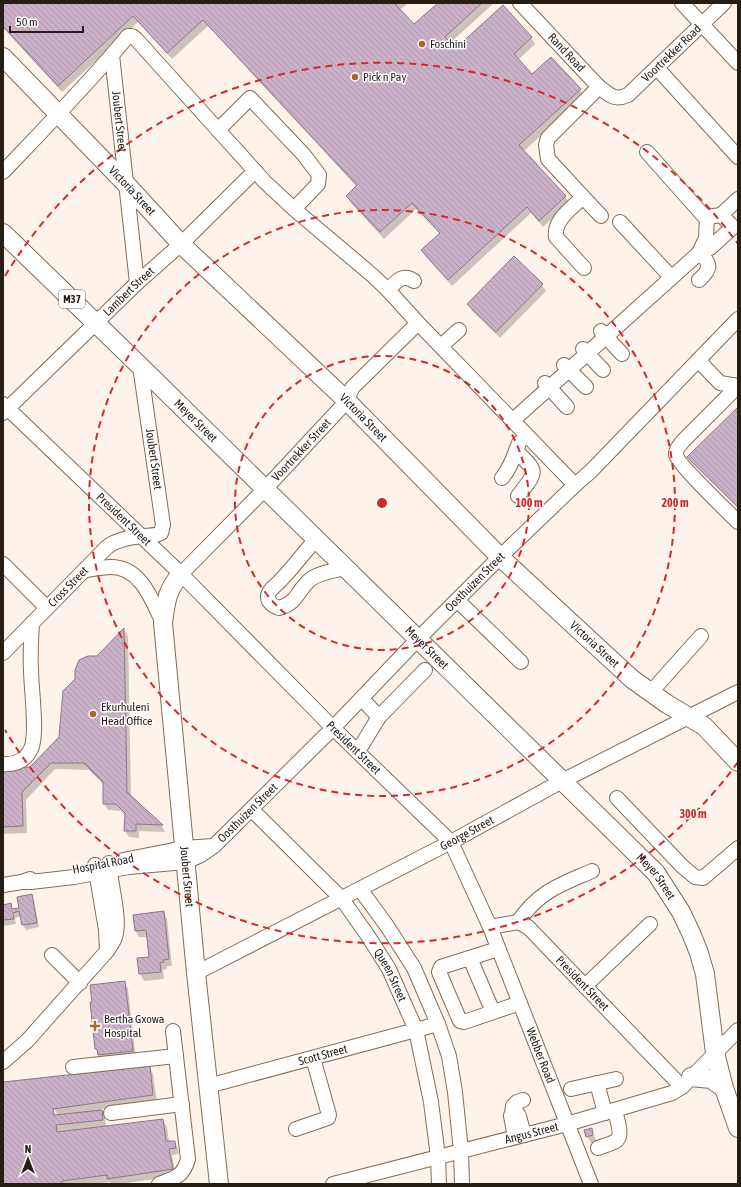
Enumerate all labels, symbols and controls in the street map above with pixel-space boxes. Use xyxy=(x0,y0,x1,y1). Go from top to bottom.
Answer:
scale bar xyxy=(10,8,83,34)
text: 50 m xyxy=(16,15,38,29)
street label: Voortrekker Road xyxy=(639,22,704,85)
street label: Rand Road xyxy=(545,30,588,75)
place label: Foschini xyxy=(430,37,466,51)
marker: Foschini xyxy=(417,39,427,49)
place label: Pick n Pay xyxy=(363,70,406,84)
marker: Pick n Pay xyxy=(350,72,360,82)
street label: Joubert Street xyxy=(109,90,130,153)
street label: Victoria Street xyxy=(106,163,159,219)
street label: Lambert Street xyxy=(100,264,158,319)
road number: M37 xyxy=(59,290,85,308)
street label: Victoria Street xyxy=(337,391,390,445)
street label: Meyer Street xyxy=(171,396,221,445)
street label: Voortrekker Street xyxy=(269,415,334,484)
street label: Joubert Street xyxy=(143,428,165,491)
street label: President Street xyxy=(93,490,154,549)
centre of rings xyxy=(375,496,389,510)
text: 100 m xyxy=(515,496,543,510)
text: 200 m xyxy=(661,496,689,510)
street label: Oosthuizen Street xyxy=(442,549,508,615)
street label: Cross Street xyxy=(45,563,91,610)
street label: Victoria Street xyxy=(567,618,623,671)
street label: Meyer Street xyxy=(402,623,452,673)
place label: Ekurhuleni Head Office xyxy=(101,700,153,728)
marker: Ekurhuleni Head Office xyxy=(88,709,98,719)
street label: President Street xyxy=(323,718,384,778)
street label: Oosthuizen Street xyxy=(215,780,281,845)
text: 300 m xyxy=(679,807,707,821)
street label: George Street xyxy=(438,813,497,853)
street label: Joubert Street xyxy=(177,845,197,908)
street label: Hospital Road xyxy=(71,851,135,877)
street label: Meyer Street xyxy=(633,851,679,903)
street label: Queen Street xyxy=(371,946,410,1004)
street label: President Street xyxy=(553,953,612,1014)
place label: Bertha Gxowa Hospital xyxy=(104,1012,164,1040)
marker: Bertha Gxowa Hospital xyxy=(89,1020,101,1032)
street label: Webber Road xyxy=(523,1025,558,1085)
street label: Scott Street xyxy=(297,1042,349,1068)
street label: Angus Street xyxy=(503,1119,560,1147)
north arrow xyxy=(8,1139,48,1179)
text: N xyxy=(25,1143,31,1155)

